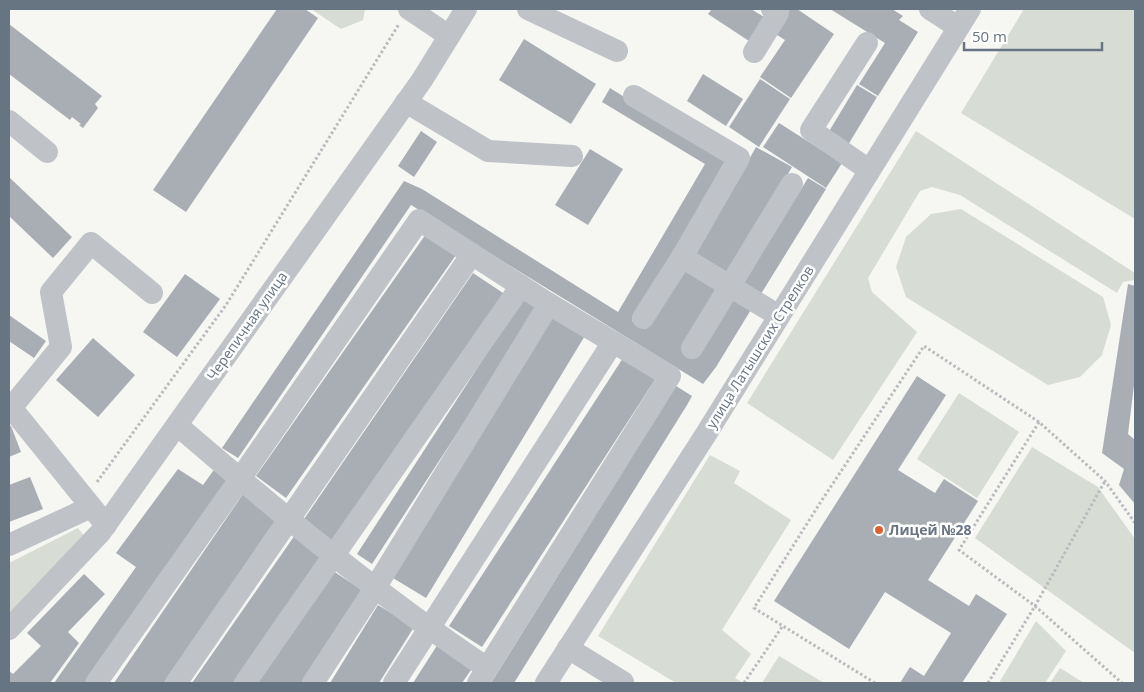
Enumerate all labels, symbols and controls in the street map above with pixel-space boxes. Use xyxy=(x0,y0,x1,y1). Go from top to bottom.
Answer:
scale bar xyxy=(964,20,1102,52)
text: 50 m xyxy=(972,26,1007,46)
street label: улица Латышских Стрелков xyxy=(701,262,818,432)
street label: Черепичная улица xyxy=(202,268,291,384)
place label: Лицей №28 xyxy=(889,520,972,539)
marker: Лицей №28 xyxy=(873,524,885,536)

